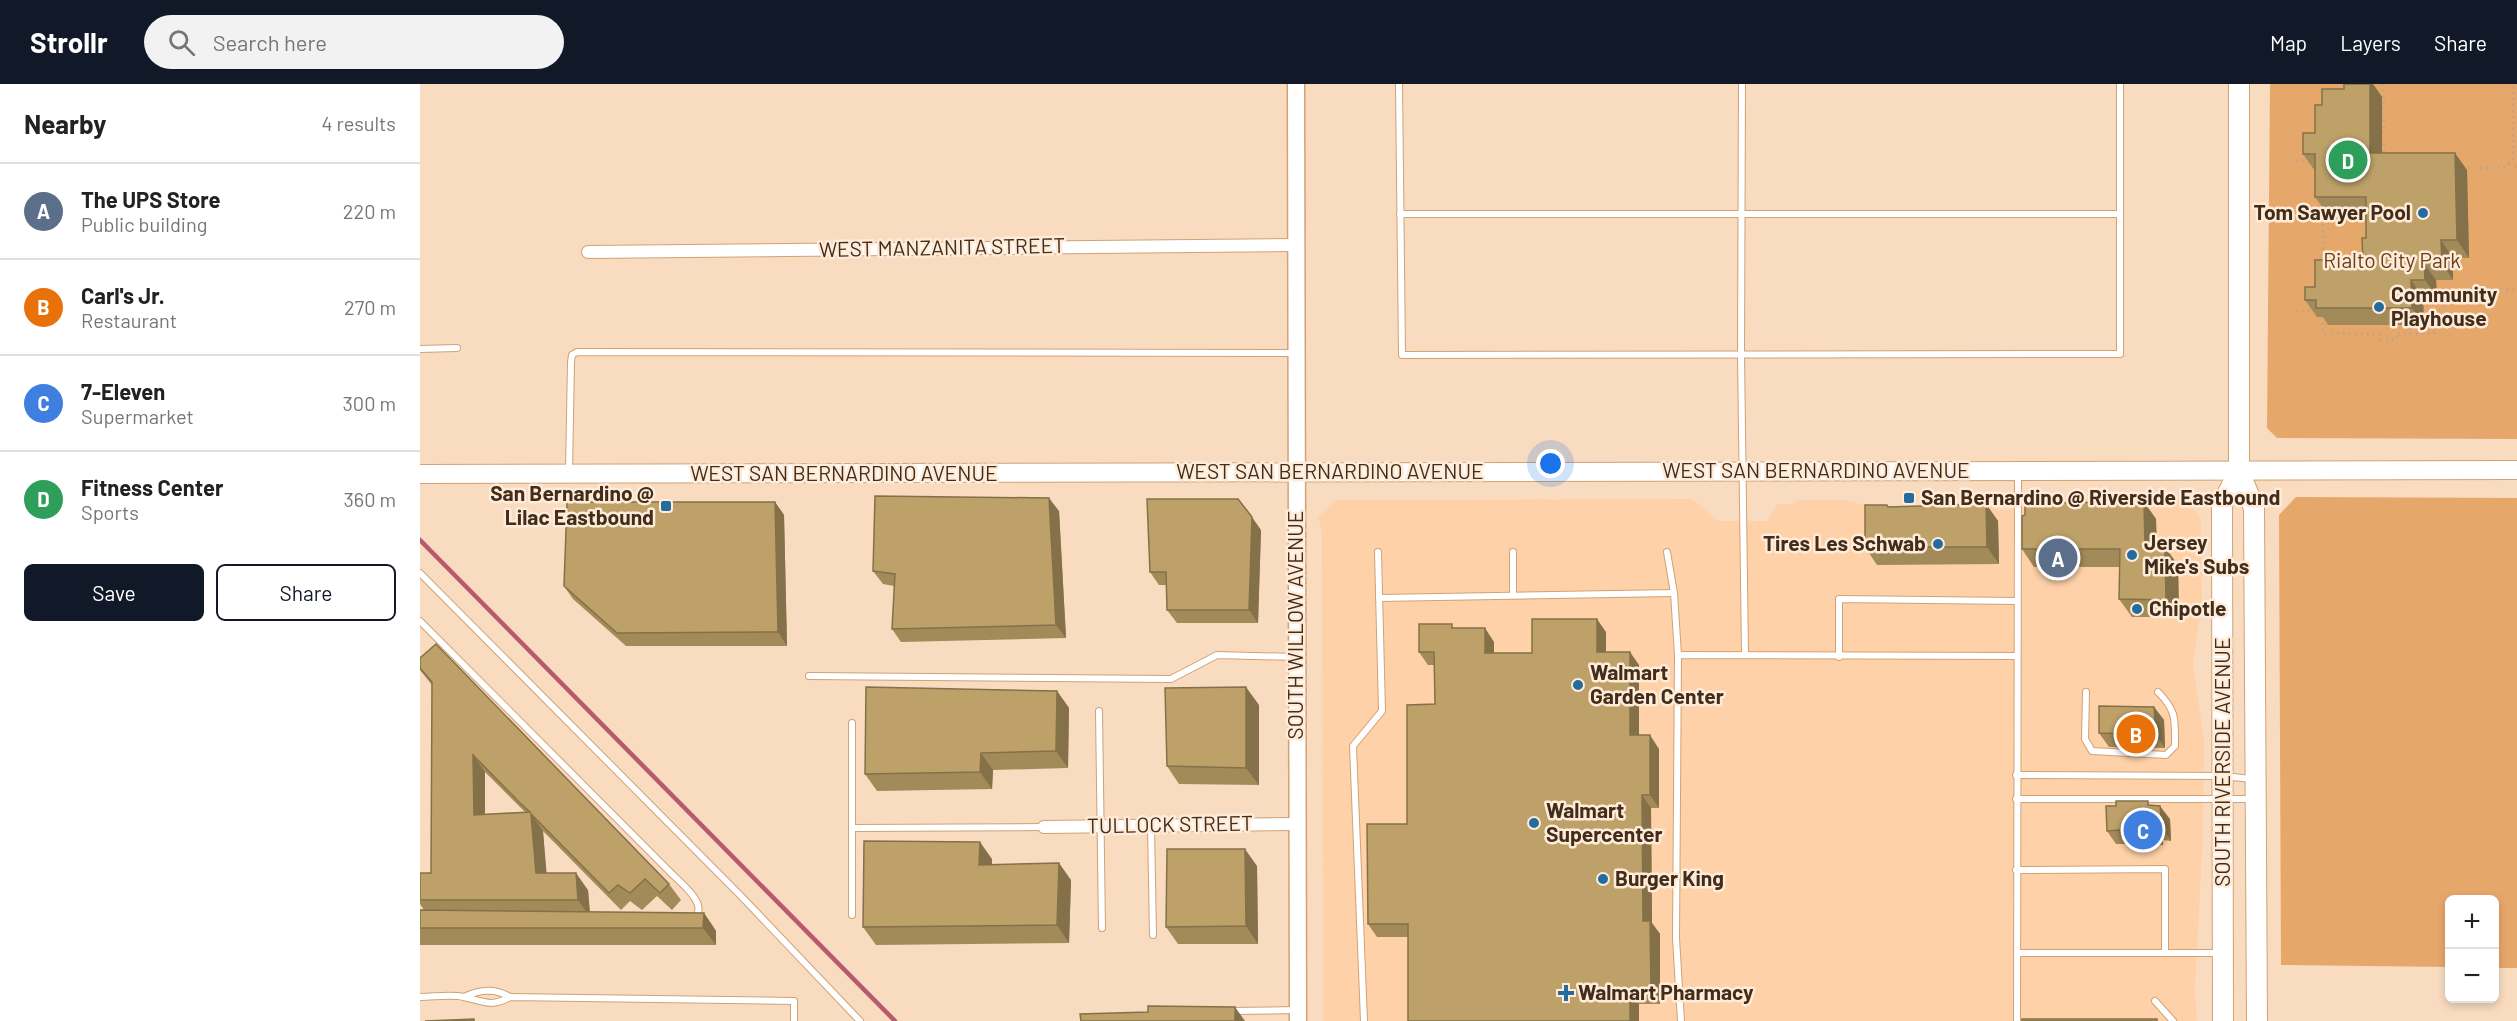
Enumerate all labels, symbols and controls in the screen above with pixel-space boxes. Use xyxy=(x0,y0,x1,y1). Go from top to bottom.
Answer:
search box xyxy=(144,15,564,69)
text: Strollr xyxy=(30,25,108,59)
icon: search xyxy=(165,26,198,59)
text: Search here xyxy=(213,29,327,55)
text: Map xyxy=(2270,30,2307,55)
text: Layers xyxy=(2340,30,2401,55)
text: Share xyxy=(2434,30,2487,55)
text: Nearby xyxy=(24,108,106,139)
text: 4 results xyxy=(321,111,396,135)
pin: D xyxy=(2328,138,2368,182)
text: The UPS Store xyxy=(81,186,220,212)
text: A xyxy=(37,199,50,223)
text: 220 m xyxy=(343,199,396,223)
place label: Tom Sawyer Pool xyxy=(2253,199,2411,224)
marker: Tom Sawyer Pool xyxy=(2416,206,2430,220)
text: Public building xyxy=(81,212,207,236)
street label: WEST MANZANITA STREET xyxy=(819,232,1065,261)
park label: Rialto City Park xyxy=(2323,247,2461,272)
place label: Community Playhouse xyxy=(2391,281,2498,330)
text: Carl's Jr. xyxy=(81,282,165,308)
text: B xyxy=(37,295,50,319)
text: 270 m xyxy=(344,295,396,319)
marker: Community Playhouse xyxy=(2372,300,2386,314)
text: Restaurant xyxy=(81,308,177,332)
text: 7-Eleven xyxy=(81,378,165,404)
text: C xyxy=(37,391,50,415)
text: 300 m xyxy=(343,391,396,415)
text: Supermarket xyxy=(81,404,194,428)
your location xyxy=(1536,449,1565,478)
street label: WEST SAN BERNARDINO AVENUE xyxy=(1662,457,1970,482)
street label: WEST SAN BERNARDINO AVENUE xyxy=(1176,458,1484,483)
street label: WEST SAN BERNARDINO AVENUE xyxy=(690,460,998,485)
text: Fitness Center xyxy=(81,474,224,500)
place label: San Bernardino @ Lilac Eastbound xyxy=(490,480,654,529)
place label: San Bernardino @ Riverside Eastbound xyxy=(1921,484,2280,509)
text: D xyxy=(37,487,50,511)
text: 360 m xyxy=(344,487,396,511)
marker: San Bernardino @ Riverside Eastbound xyxy=(1902,491,1916,505)
marker: San Bernardino @ Lilac Eastbound xyxy=(659,499,673,513)
text: Sports xyxy=(81,500,139,524)
street label: SOUTH WILLOW AVENUE xyxy=(1282,510,1307,740)
place label: Jersey Mike's Subs xyxy=(2144,529,2249,578)
place label: Tires Les Schwab xyxy=(1763,530,1926,555)
pin: A xyxy=(2038,536,2078,580)
marker: Tires Les Schwab xyxy=(1931,537,1945,551)
marker: Jersey Mike's Subs xyxy=(2125,548,2139,562)
button: Save xyxy=(24,564,204,621)
button: Share xyxy=(216,564,396,621)
place label: Chipotle xyxy=(2149,595,2226,620)
marker: Chipotle xyxy=(2130,602,2144,616)
street label: SOUTH RIVERSIDE AVENUE xyxy=(2209,637,2234,887)
place label: Walmart Garden Center xyxy=(1590,659,1724,708)
marker: Walmart Garden Center xyxy=(1571,678,1585,692)
pin: B xyxy=(2116,712,2156,756)
place label: Walmart Supercenter xyxy=(1546,797,1663,846)
pin: C xyxy=(2124,808,2162,852)
street label: TULLOCK STREET xyxy=(1087,810,1253,837)
marker: Walmart Supercenter xyxy=(1527,816,1541,830)
place label: Burger King xyxy=(1615,865,1724,890)
marker: Burger King xyxy=(1596,872,1610,886)
map controls xyxy=(2445,895,2499,1003)
button: + xyxy=(2445,895,2499,949)
button: − xyxy=(2445,949,2499,1003)
place label: Walmart Pharmacy xyxy=(1578,979,1754,1004)
marker: Walmart Pharmacy xyxy=(1559,986,1573,1000)

